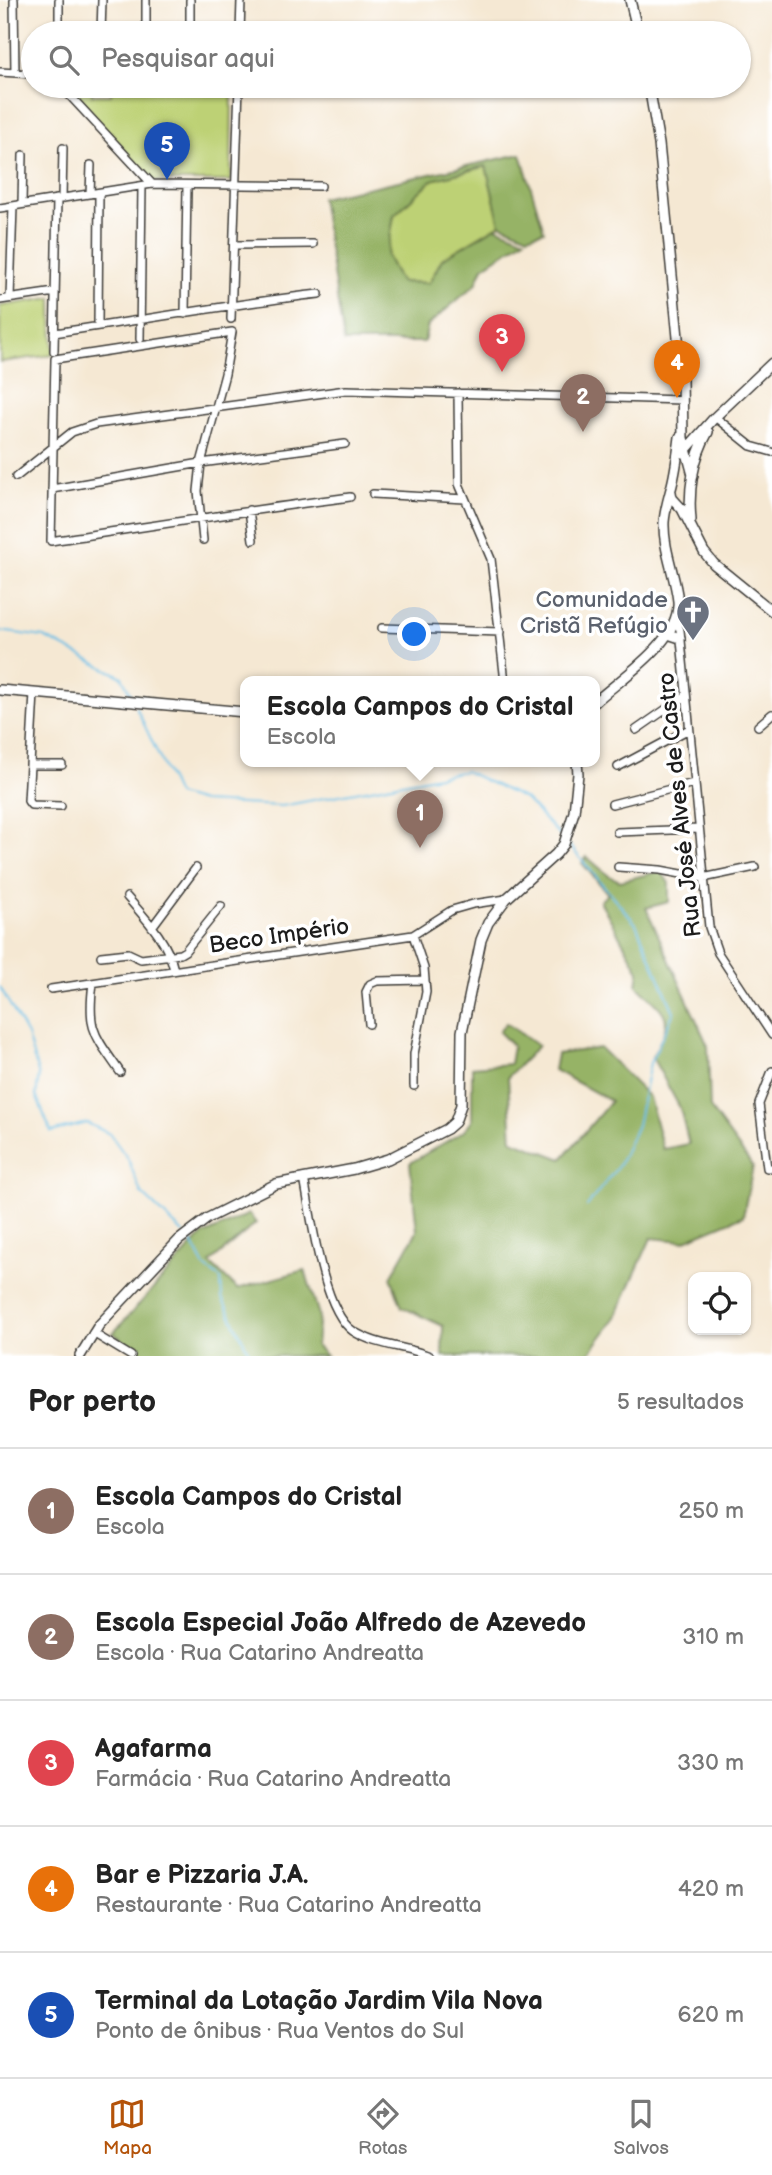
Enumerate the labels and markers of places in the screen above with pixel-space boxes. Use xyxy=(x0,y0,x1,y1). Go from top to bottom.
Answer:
pin: 5 xyxy=(144,122,190,180)
pin: 3 xyxy=(479,314,525,372)
pin: 4 xyxy=(654,340,700,398)
pin: 2 xyxy=(560,374,606,432)
place label: Comunidade Cristã Refúgio xyxy=(520,586,668,640)
church icon: Comunidade Cristã Refúgio xyxy=(674,593,712,642)
pin: 1 xyxy=(397,790,443,848)

